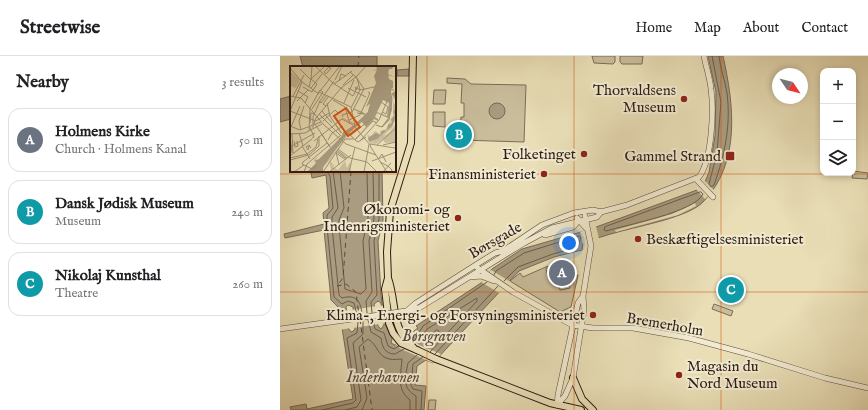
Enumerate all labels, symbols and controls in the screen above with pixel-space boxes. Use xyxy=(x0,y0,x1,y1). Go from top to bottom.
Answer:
text: Streetwise xyxy=(20,16,100,40)
text: Home xyxy=(636,19,672,37)
text: Map xyxy=(694,19,721,37)
text: About xyxy=(743,19,779,37)
text: Contact xyxy=(801,19,848,37)
inset map xyxy=(290,66,396,172)
north arrow xyxy=(772,68,808,104)
map controls xyxy=(820,68,856,176)
button: + xyxy=(820,68,856,104)
text: Nearby xyxy=(16,72,69,93)
text: 3 results xyxy=(222,74,264,91)
place label: Thorvaldsens Museum xyxy=(593,81,676,117)
marker: Thorvaldsens Museum xyxy=(679,94,689,104)
button: − xyxy=(820,104,856,140)
pin: B xyxy=(446,120,472,150)
text: Holmens Kirke xyxy=(55,122,150,141)
text: A xyxy=(26,132,34,149)
text: 50 m xyxy=(239,132,263,149)
button: layers xyxy=(820,140,856,176)
text: Church · Holmens Kanal xyxy=(55,141,187,158)
place label: Folketinget xyxy=(502,145,576,164)
place label: Gammel Strand xyxy=(624,147,722,166)
marker: Folketinget xyxy=(579,149,589,159)
marker: Gammel Strand xyxy=(724,150,736,162)
place label: Finansministeriet xyxy=(428,165,536,184)
marker: Finansministeriet xyxy=(539,169,549,179)
text: Dansk Jødisk Museum xyxy=(55,194,194,213)
place label: Økonomi- og Indenrigsministeriet xyxy=(323,200,451,236)
text: B xyxy=(26,204,34,221)
text: 240 m xyxy=(231,204,263,221)
text: Museum xyxy=(55,213,101,230)
marker: Økonomi- og Indenrigsministeriet xyxy=(453,213,463,223)
street label: Børsgade xyxy=(465,218,525,263)
place label: Beskæftigelsesministeriet xyxy=(646,230,804,249)
your location xyxy=(559,233,579,253)
marker: Beskæftigelsesministeriet xyxy=(633,234,643,244)
pin: A xyxy=(549,258,575,288)
text: Nikolaj Kunsthal xyxy=(55,266,161,285)
pin: C xyxy=(718,275,744,305)
text: C xyxy=(25,276,35,293)
text: 260 m xyxy=(232,276,263,293)
text: Theatre xyxy=(55,285,98,302)
place label: Klima-, Energi- og Forsyningsministeriet xyxy=(326,306,585,325)
street label: Bremerholm xyxy=(625,308,705,341)
marker: Klima-, Energi- og Forsyningsministeriet xyxy=(588,310,598,320)
water label: Børsgraven xyxy=(402,327,466,347)
place label: Magasin du Nord Museum xyxy=(687,357,778,393)
water label: Inderhavnen xyxy=(345,368,420,388)
marker: Magasin du Nord Museum xyxy=(674,370,684,380)

